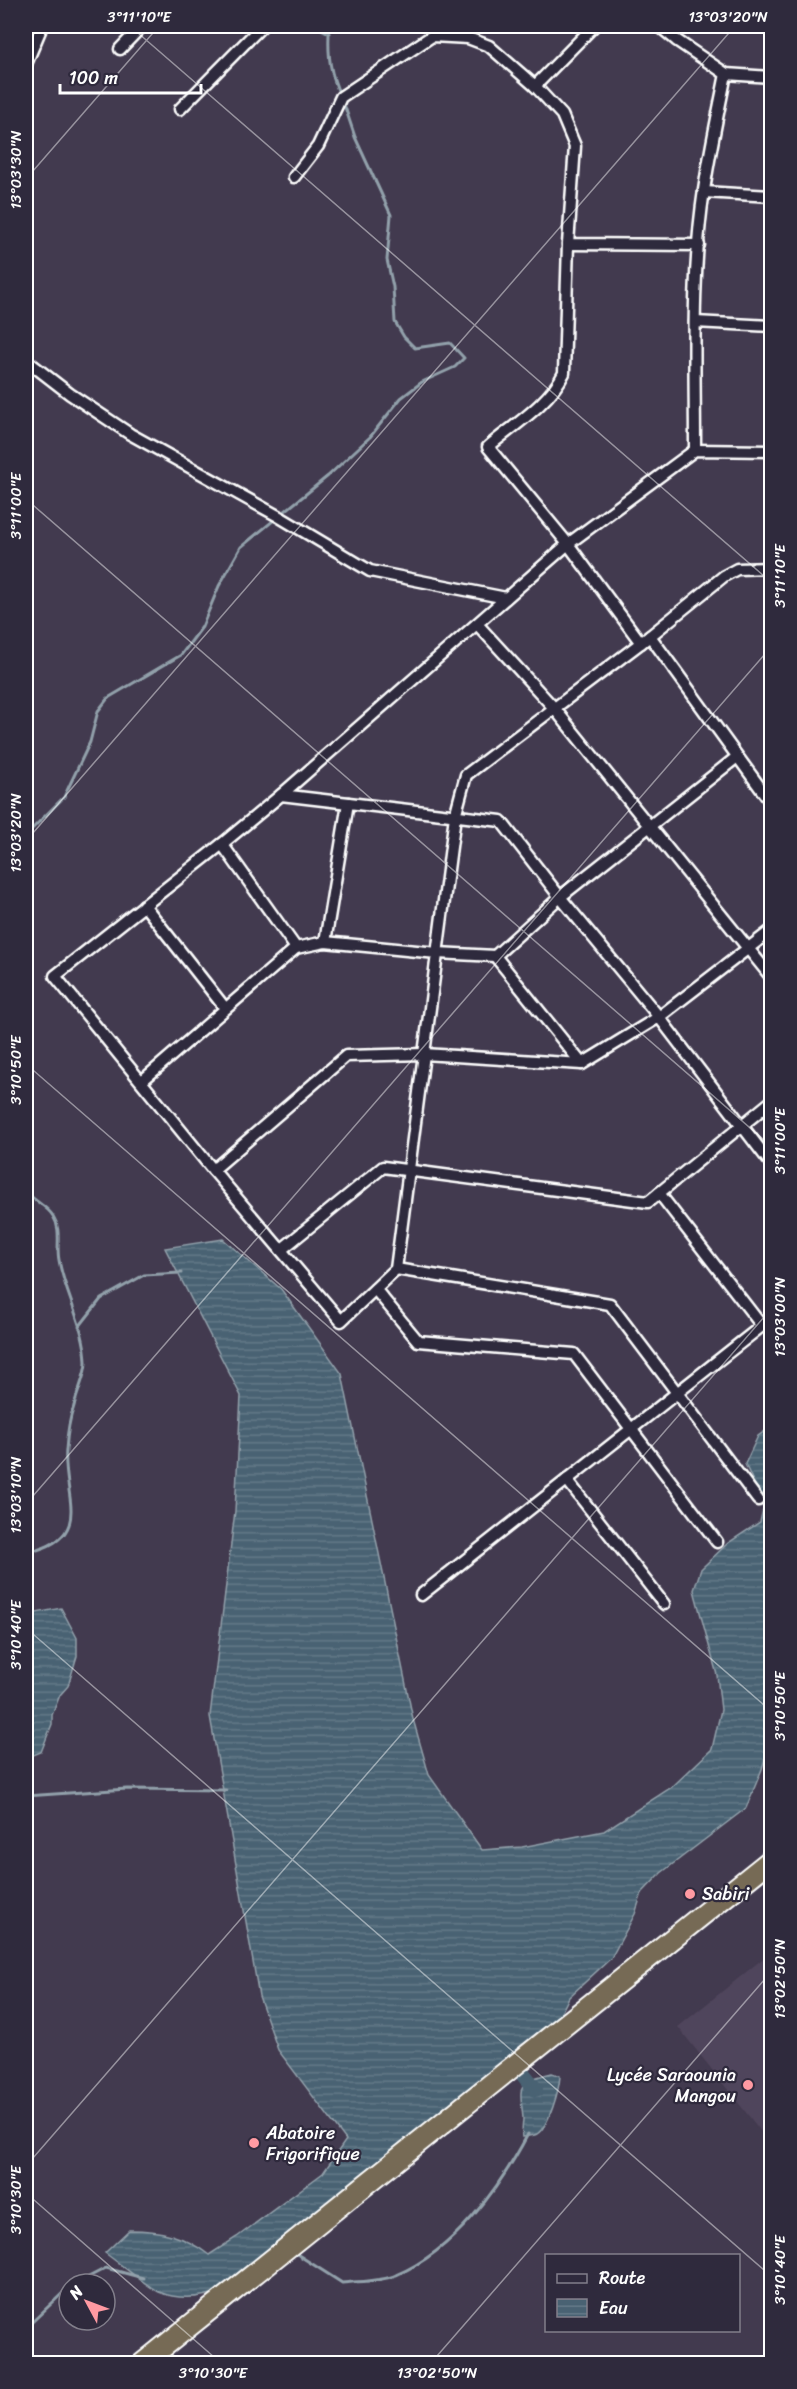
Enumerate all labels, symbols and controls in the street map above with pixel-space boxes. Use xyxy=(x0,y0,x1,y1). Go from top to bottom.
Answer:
text: 3°11'10"E xyxy=(107,4,172,30)
text: 13°03'20"N xyxy=(688,4,768,30)
scale bar xyxy=(60,57,201,95)
text: 100 m xyxy=(69,62,118,94)
text: 13°03'30"N xyxy=(3,130,29,209)
text: 3°11'00"E xyxy=(3,471,29,539)
text: 3°11'10"E xyxy=(767,543,793,608)
text: 13°03'20"N xyxy=(3,793,29,873)
text: 3°10'50"E xyxy=(3,1034,29,1105)
text: 3°11'00"E xyxy=(767,1106,793,1174)
text: 13°03'00"N xyxy=(767,1276,793,1357)
text: 13°03'10"N xyxy=(3,1456,29,1533)
text: 3°10'40"E xyxy=(3,1599,29,1670)
text: 3°10'50"E xyxy=(767,1670,793,1741)
place label: Sabiri xyxy=(702,1878,751,1910)
marker: Sabiri xyxy=(683,1887,697,1901)
text: 13°02'50"N xyxy=(767,1938,793,2019)
place label: Lycée Saraounia Mangou xyxy=(607,2059,736,2112)
marker: Lycée Saraounia Mangou xyxy=(741,2078,755,2092)
place label: Abatoire Frigorifique xyxy=(265,2117,360,2170)
marker: Abatoire Frigorifique xyxy=(247,2136,261,2150)
text: 3°10'30"E xyxy=(3,2164,29,2234)
text: 3°10'40"E xyxy=(767,2234,793,2305)
legend xyxy=(545,2254,740,2332)
text: Route xyxy=(599,2262,646,2294)
north arrow xyxy=(57,2272,117,2332)
text: N xyxy=(61,2278,91,2307)
text: Eau xyxy=(599,2292,628,2324)
text: 3°10'30"E xyxy=(179,2360,249,2386)
text: 13°02'50"N xyxy=(397,2360,478,2386)

